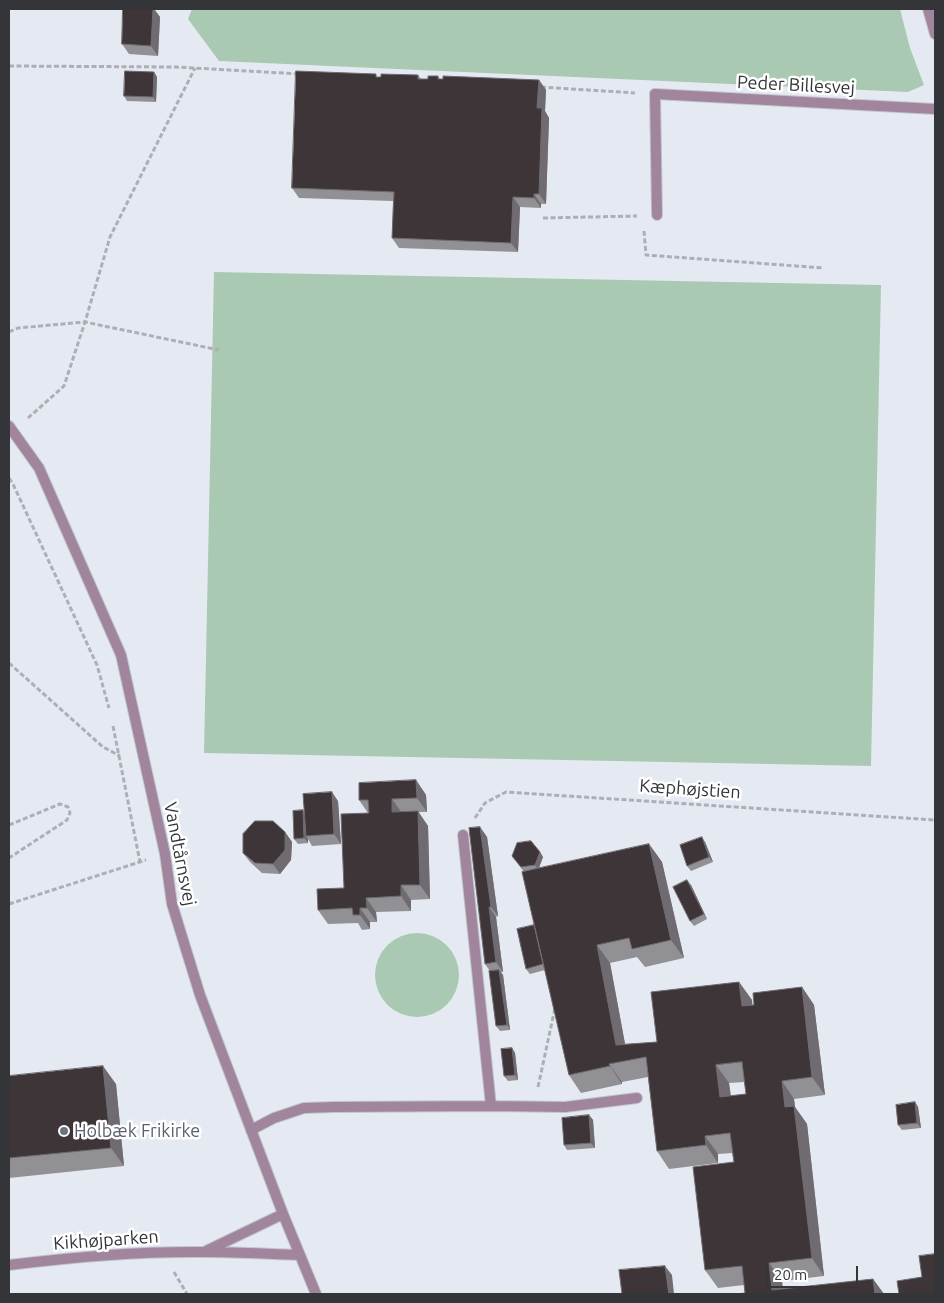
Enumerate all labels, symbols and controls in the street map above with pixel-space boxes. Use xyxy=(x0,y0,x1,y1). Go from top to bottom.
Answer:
street label: Peder Billesvej xyxy=(737,71,855,99)
street label: Kæphøjstien xyxy=(639,775,741,803)
street label: Vandtårnsvej xyxy=(159,800,201,908)
place label: Holbæk Frikirke xyxy=(74,1120,200,1142)
marker: Holbæk Frikirke xyxy=(58,1125,70,1137)
street label: Kikhøjparken xyxy=(53,1226,159,1254)
scale bar xyxy=(769,1256,862,1288)
text: 20 m xyxy=(774,1266,807,1283)

